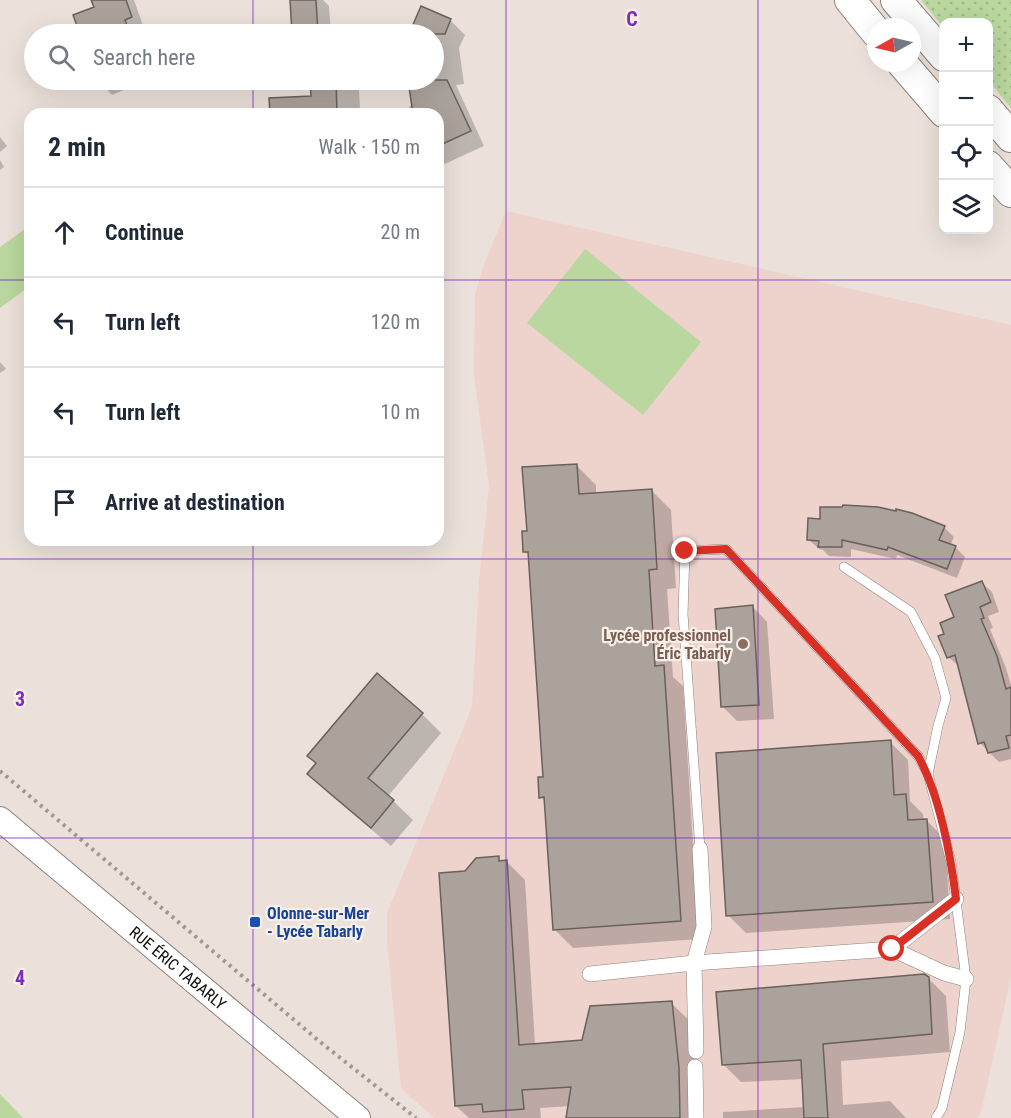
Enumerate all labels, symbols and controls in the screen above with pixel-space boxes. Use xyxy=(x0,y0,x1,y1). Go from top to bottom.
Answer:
text: C xyxy=(626,7,638,31)
north arrow xyxy=(867,18,921,72)
map controls xyxy=(939,18,993,234)
button: + xyxy=(939,18,993,72)
search box xyxy=(24,24,444,90)
icon: search xyxy=(45,41,78,74)
text: Search here xyxy=(93,45,195,70)
button: − xyxy=(939,72,993,126)
button: locate xyxy=(939,126,993,180)
text: 2 min xyxy=(48,132,106,162)
text: Walk · 150 m xyxy=(319,135,420,159)
button: layers xyxy=(939,180,993,234)
icon: ahead xyxy=(48,216,81,249)
text: Continue xyxy=(105,220,184,245)
text: 20 m xyxy=(381,220,420,244)
icon: left xyxy=(48,306,81,339)
text: Turn left xyxy=(105,310,180,335)
text: 120 m xyxy=(371,310,420,334)
icon: left xyxy=(48,396,81,429)
text: Turn left xyxy=(105,400,180,425)
text: 10 m xyxy=(381,400,420,424)
icon: arrive xyxy=(48,486,81,519)
text: Arrive at destination xyxy=(105,490,285,515)
route end xyxy=(671,537,697,563)
place label: Lycée professionnel Éric Tabarly xyxy=(603,626,731,663)
marker: Lycée professionnel Éric Tabarly xyxy=(736,637,750,651)
text: 3 xyxy=(15,687,25,711)
place label: Olonne-sur-Mer - Lycée Tabarly xyxy=(267,904,369,941)
marker: Olonne-sur-Mer - Lycée Tabarly xyxy=(248,915,262,929)
street label: RUE ÉRIC TABARLY xyxy=(126,922,230,1014)
route start xyxy=(878,935,904,961)
text: 4 xyxy=(15,966,25,990)

